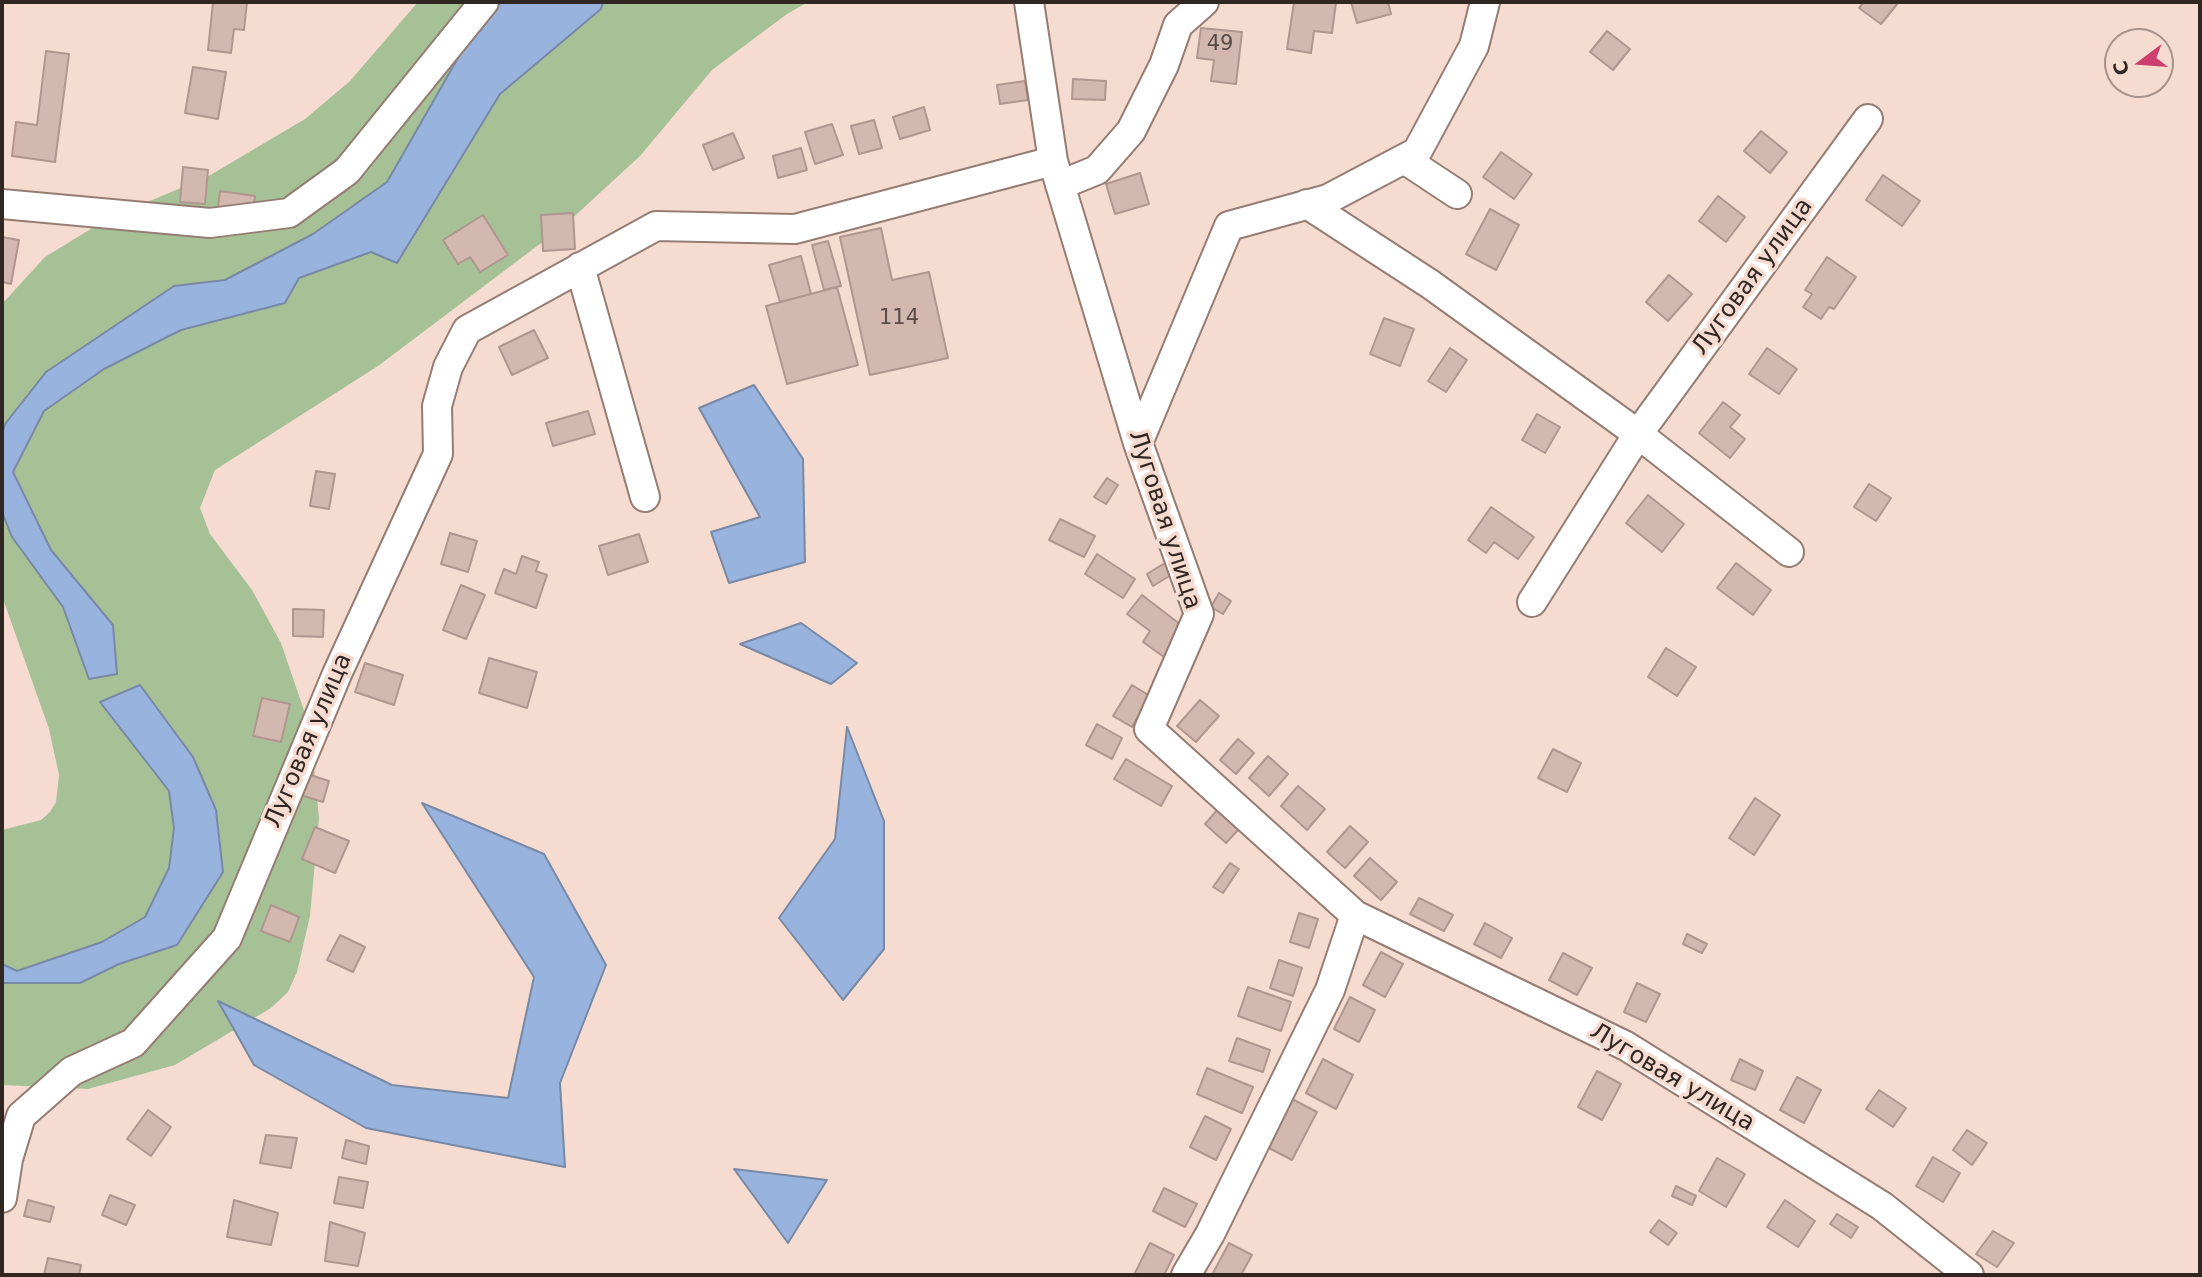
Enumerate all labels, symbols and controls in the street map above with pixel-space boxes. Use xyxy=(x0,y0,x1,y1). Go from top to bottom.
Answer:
north arrow xyxy=(2104,28,2174,98)
house number: 49 xyxy=(1207,32,1233,58)
text: С xyxy=(2108,59,2133,78)
street label: Луговая улица xyxy=(1686,193,1820,361)
house number: 114 xyxy=(879,306,919,332)
street label: Луговая улица xyxy=(1121,427,1207,613)
street label: Луговая улица xyxy=(259,649,359,833)
street label: Луговая улица xyxy=(1585,1018,1759,1138)

